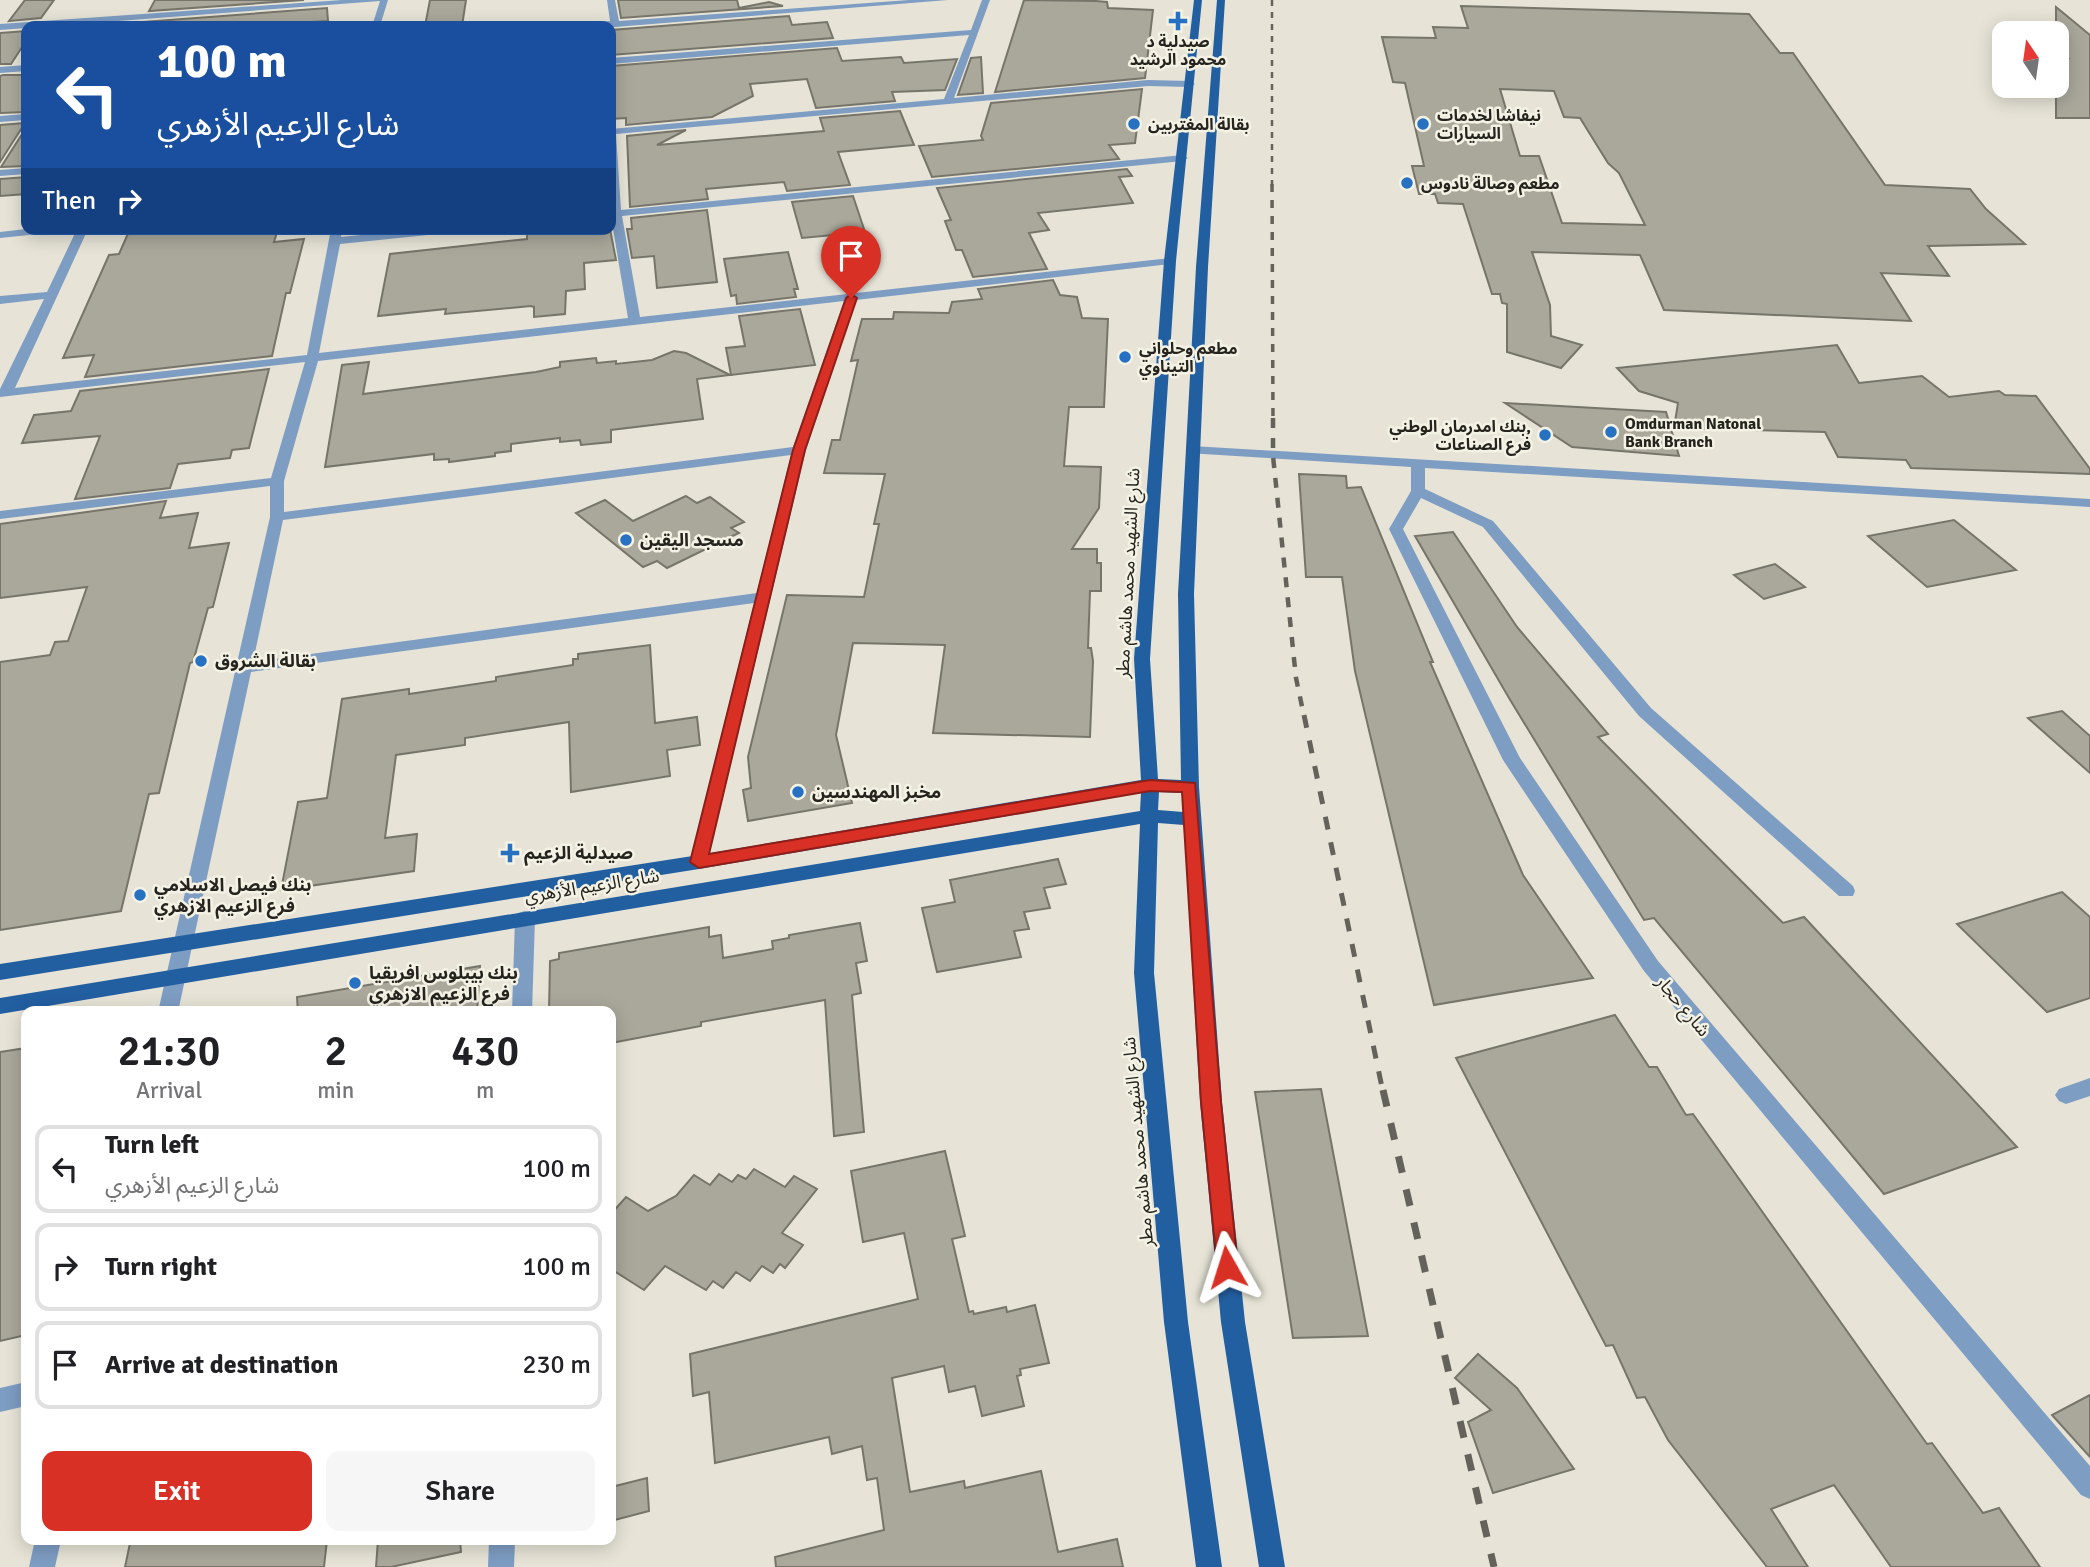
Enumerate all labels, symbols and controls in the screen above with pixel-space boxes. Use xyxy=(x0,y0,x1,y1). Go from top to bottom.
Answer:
marker: صيدلية د محمود الرشيد xyxy=(1170,13,1186,29)
north arrow xyxy=(1992,21,2068,98)
map controls xyxy=(1992,21,2069,98)
text: 100 m xyxy=(157,31,287,91)
place label: صيدلية د محمود الرشيد xyxy=(1130,32,1226,70)
icon: left xyxy=(42,49,133,140)
text: شارع الزعيم الأزهري xyxy=(157,105,399,144)
place label: نيفاشا لخدمات السيارات xyxy=(1437,106,1541,144)
place label: بقالة المغتربين xyxy=(1148,115,1250,135)
marker: بقالة المغتربين xyxy=(1126,116,1142,132)
marker: نيفاشا لخدمات السيارات xyxy=(1415,116,1431,132)
place label: مطعم وصالة نادوس xyxy=(1421,174,1560,196)
marker: مطعم وصالة نادوس xyxy=(1399,175,1415,191)
icon: right xyxy=(110,182,148,220)
text: Then xyxy=(42,185,96,217)
pin xyxy=(821,226,881,298)
icon: arrive xyxy=(832,237,870,275)
place label: مطعم وحلواني التيناوي xyxy=(1139,339,1238,380)
marker: مطعم وحلواني التيناوي xyxy=(1117,349,1133,365)
place label: Omdurman Natonal Bank Branch xyxy=(1625,414,1761,452)
place label: بنك امدرمان الوطني, فرع الصناعات xyxy=(1389,417,1531,456)
marker: Omdurman Natonal Bank Branch xyxy=(1603,424,1619,440)
marker: بنك امدرمان الوطني, فرع الصناعات xyxy=(1537,427,1553,443)
street label: شارع الشهيد محمد هاشم مطر xyxy=(1111,467,1147,680)
place label: مسجد اليقين xyxy=(640,529,744,551)
marker: مسجد اليقين xyxy=(618,532,634,548)
place label: بقالة الشروق xyxy=(215,650,316,672)
marker: بقالة الشروق xyxy=(193,653,209,669)
place label: مخبز المهندسين xyxy=(812,781,941,803)
marker: مخبز المهندسين xyxy=(790,784,806,800)
place label: صيدلية الزعيم xyxy=(524,842,633,866)
marker: صيدلية الزعيم xyxy=(502,845,518,861)
street label: شارع الزعيم الأزهري xyxy=(523,864,662,910)
place label: بنك فيصل الاسلامي فرع الزعيم الازهري xyxy=(154,874,311,920)
marker: بنك فيصل الاسلامي فرع الزعيم الازهري xyxy=(132,887,148,903)
place label: بنك بيبلوس افريقيا فرع الزعيم الازهري xyxy=(369,962,518,1008)
street label: شارع حجار xyxy=(1648,970,1715,1043)
marker: بنك بيبلوس افريقيا فرع الزعيم الازهري xyxy=(347,975,363,991)
text: 21:30 xyxy=(118,1026,220,1077)
text: 2 xyxy=(324,1026,347,1077)
text: 430 xyxy=(451,1026,519,1077)
street label: شارع الشهيد محمد هاشم مطر xyxy=(1118,1036,1161,1249)
text: Arrival xyxy=(136,1076,202,1105)
text: min xyxy=(317,1076,354,1105)
text: m xyxy=(476,1076,494,1105)
text: Turn left xyxy=(105,1129,199,1161)
icon: left xyxy=(46,1150,84,1188)
text: 100 m xyxy=(522,1153,591,1185)
text: شارع الزعيم الأزهري xyxy=(105,1171,279,1200)
position arrow xyxy=(1190,1230,1264,1304)
icon: right xyxy=(46,1248,84,1286)
text: Turn right xyxy=(105,1251,217,1283)
text: 100 m xyxy=(522,1251,591,1283)
icon: arrive xyxy=(46,1346,84,1384)
text: Arrive at destination xyxy=(105,1349,338,1381)
text: 230 m xyxy=(522,1349,591,1381)
button: Exit xyxy=(42,1451,312,1531)
button: Share xyxy=(326,1451,595,1531)

